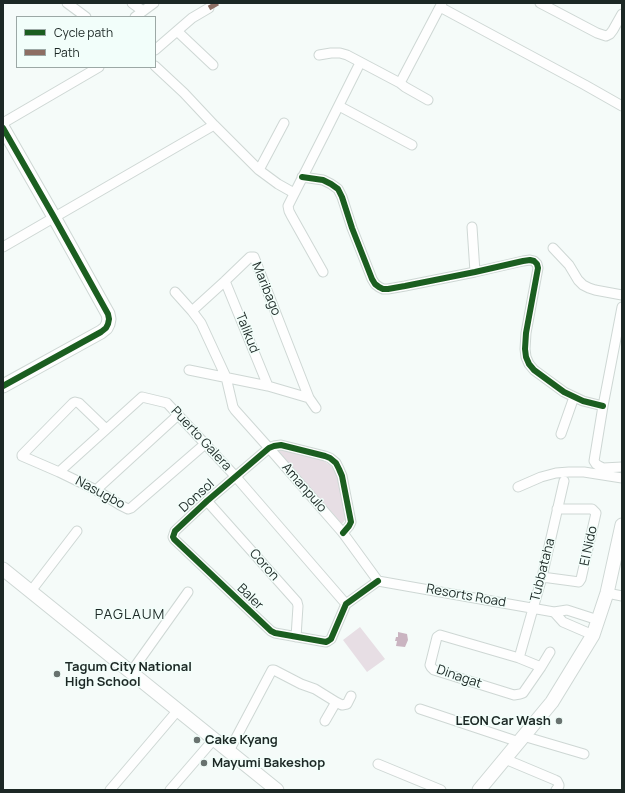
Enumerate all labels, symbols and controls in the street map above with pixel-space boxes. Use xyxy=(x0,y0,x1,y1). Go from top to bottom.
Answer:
legend xyxy=(16,16,156,68)
text: Cycle path xyxy=(54,24,113,41)
text: Path xyxy=(54,44,80,61)
street label: Maribago xyxy=(248,260,284,318)
street label: Talikud xyxy=(232,311,262,355)
street label: Puerto Galera xyxy=(167,404,235,474)
street label: Amanpulo xyxy=(278,460,330,516)
street label: Nasugbo xyxy=(73,473,127,513)
street label: Donsol xyxy=(176,476,218,516)
street label: El Nido xyxy=(577,525,601,567)
street label: Tubbataha xyxy=(528,537,558,603)
street label: Coron xyxy=(246,546,282,584)
street label: Baler xyxy=(234,581,266,613)
street label: Resorts Road xyxy=(425,581,507,611)
district label: PAGLAUM xyxy=(95,607,165,623)
place label: Tagum City National High School xyxy=(65,659,192,690)
street label: Dinagat xyxy=(434,662,484,692)
marker: Tagum City National High School xyxy=(52,669,62,679)
place label: LEON Car Wash xyxy=(456,713,551,729)
marker: LEON Car Wash xyxy=(554,716,564,726)
place label: Cake Kyang xyxy=(205,732,278,748)
marker: Cake Kyang xyxy=(192,735,202,745)
place label: Mayumi Bakeshop xyxy=(212,755,325,771)
marker: Mayumi Bakeshop xyxy=(199,758,209,768)

